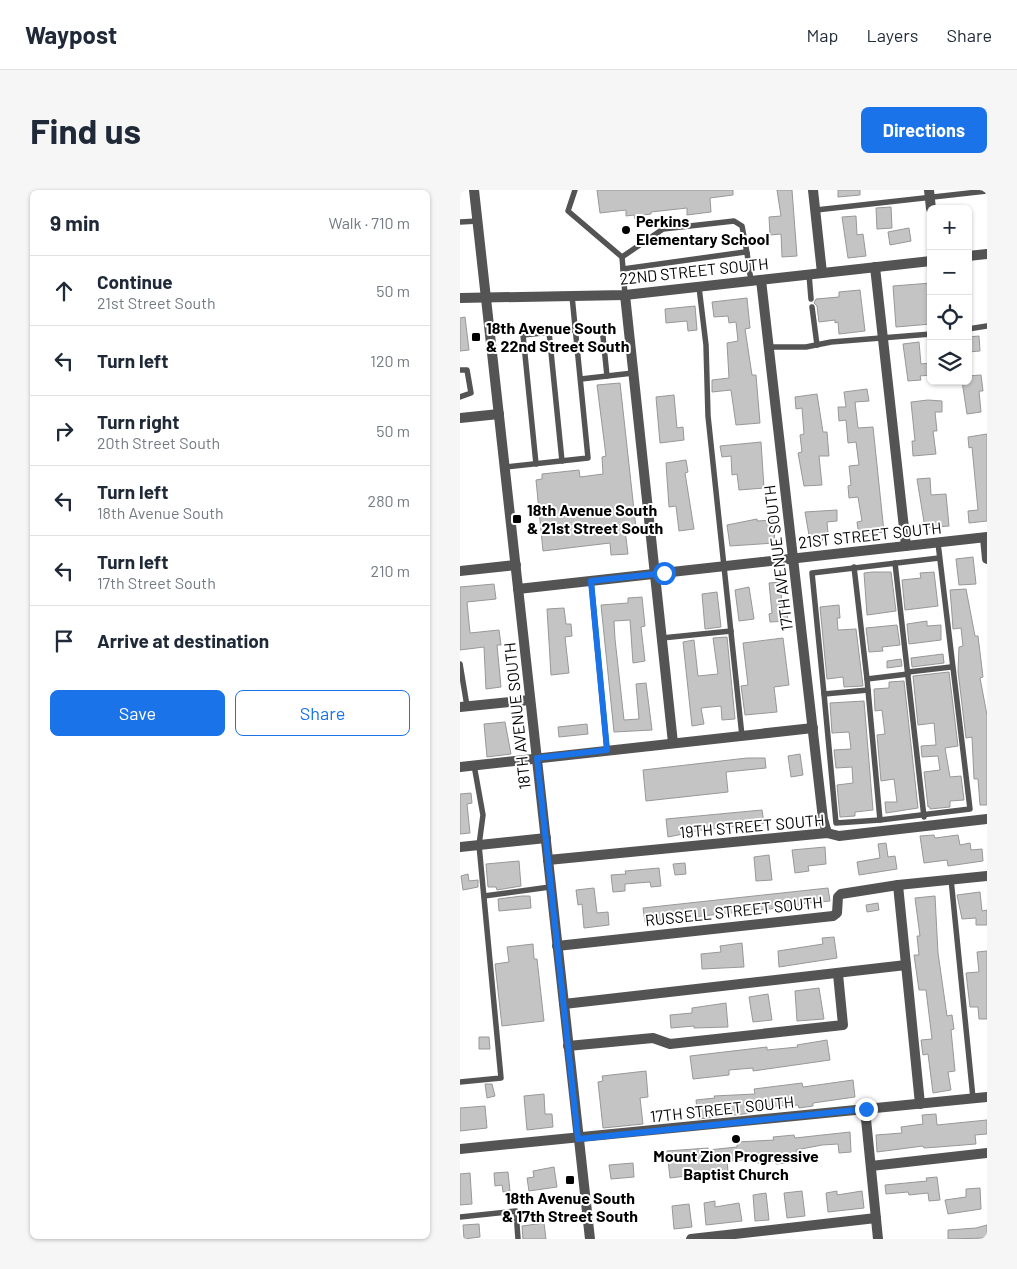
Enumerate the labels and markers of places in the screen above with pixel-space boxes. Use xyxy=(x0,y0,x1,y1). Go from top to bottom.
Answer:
place label: Perkins Elementary School xyxy=(636,211,770,248)
marker: Perkins Elementary School xyxy=(620,224,632,236)
place label: 18th Avenue South & 22nd Street South xyxy=(486,318,629,355)
marker: 18th Avenue South & 22nd Street South xyxy=(470,331,482,343)
place label: 18th Avenue South & 21st Street South xyxy=(527,500,663,537)
marker: 18th Avenue South & 21st Street South xyxy=(511,513,523,525)
marker: Mount Zion Progressive Baptist Church xyxy=(730,1133,742,1145)
place label: Mount Zion Progressive Baptist Church xyxy=(653,1146,819,1183)
marker: 18th Avenue South & 17th Street South xyxy=(564,1174,576,1186)
place label: 18th Avenue South & 17th Street South xyxy=(502,1188,638,1225)

